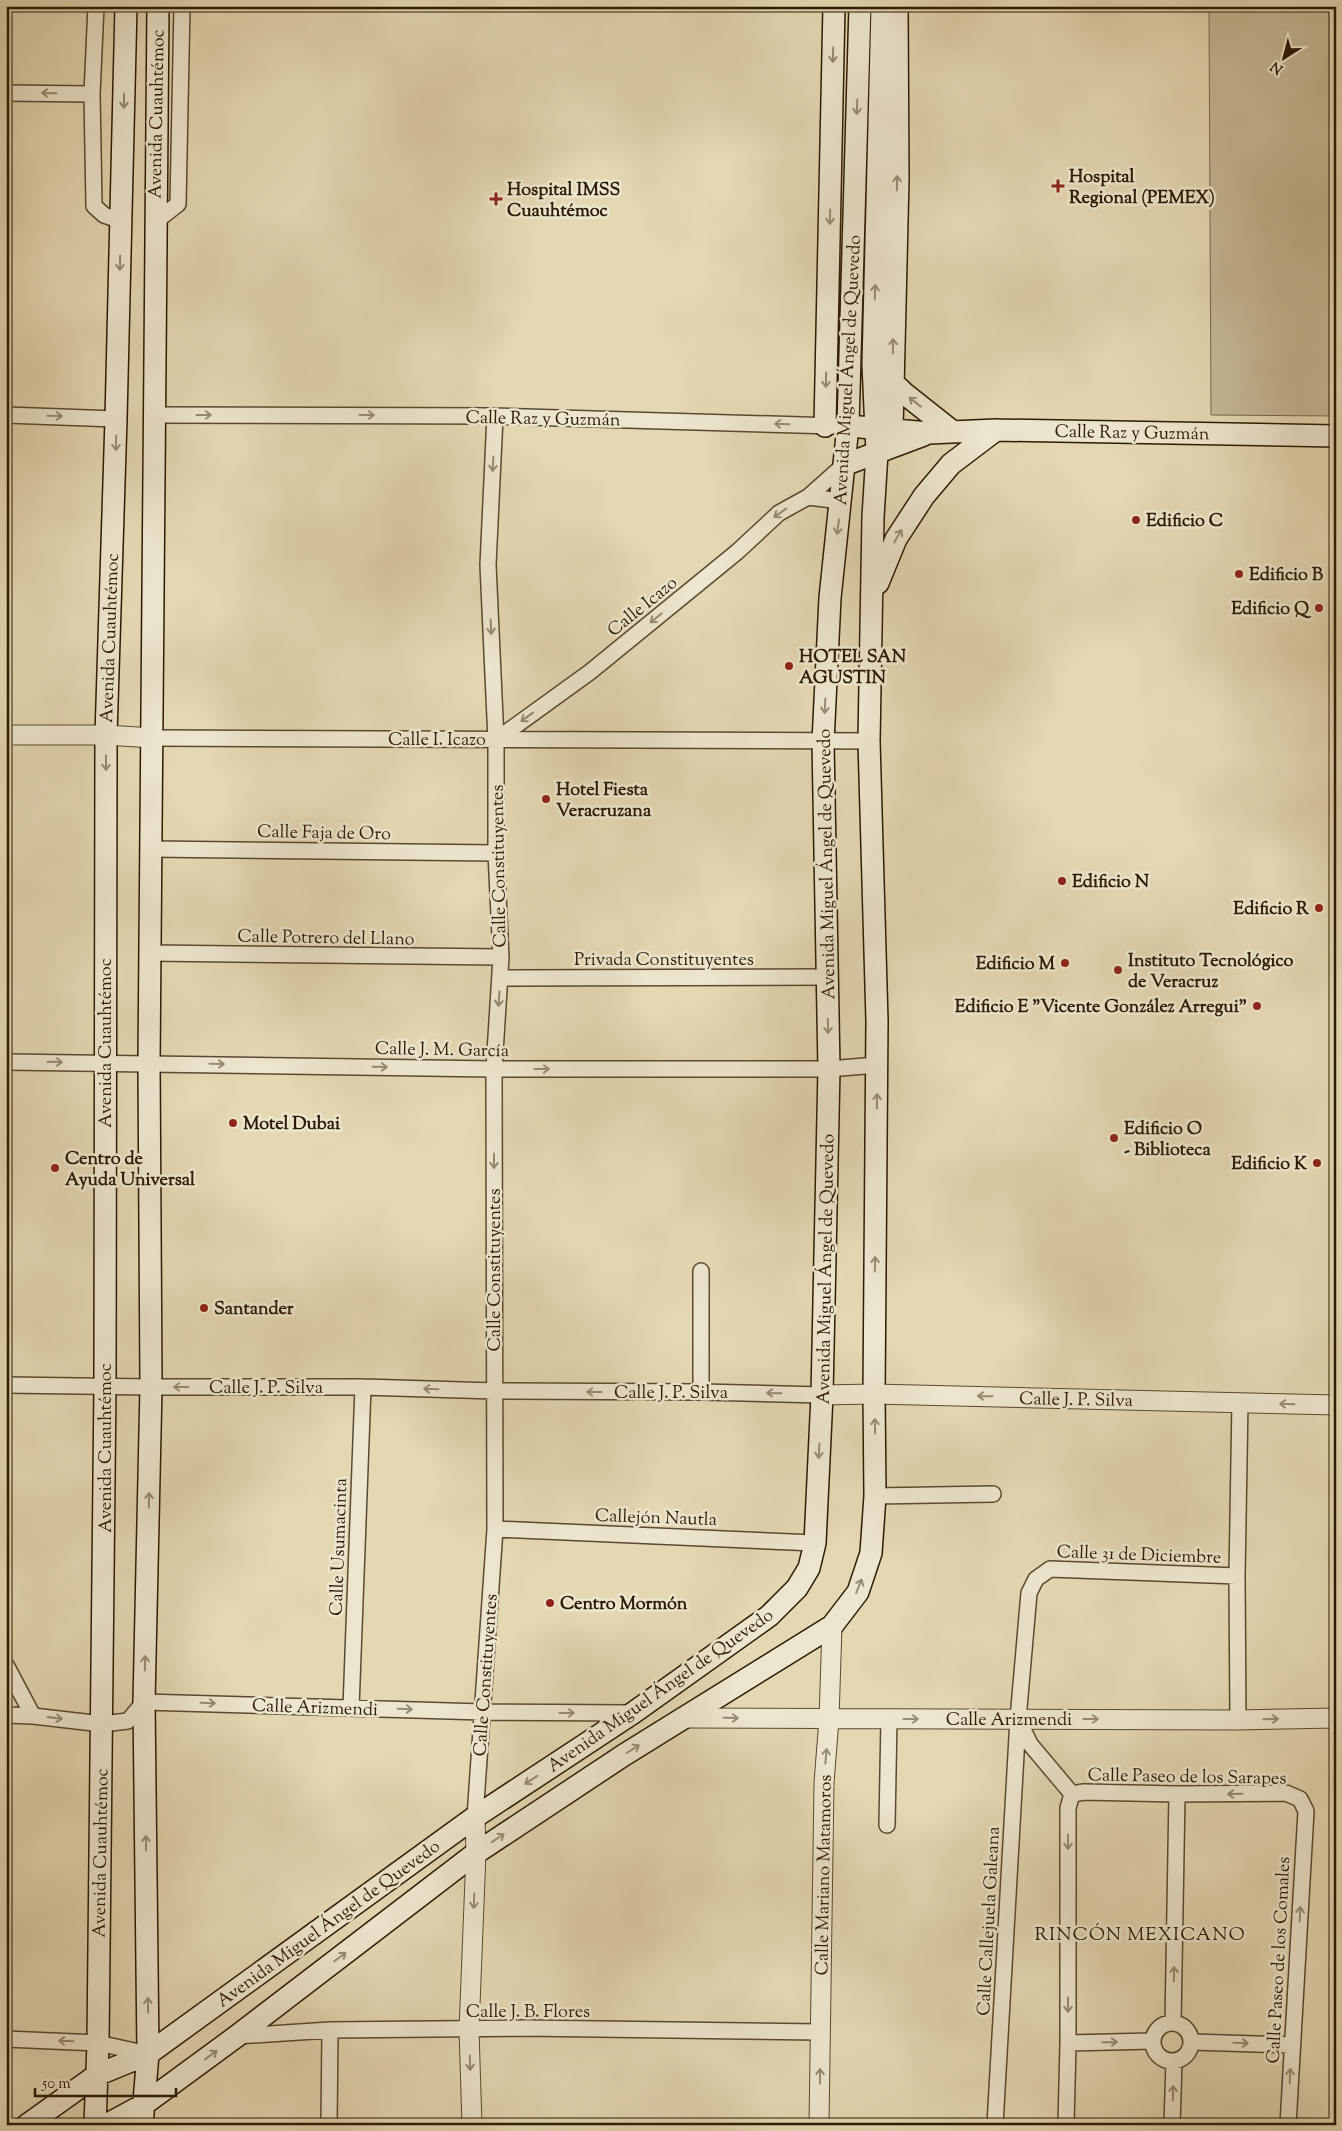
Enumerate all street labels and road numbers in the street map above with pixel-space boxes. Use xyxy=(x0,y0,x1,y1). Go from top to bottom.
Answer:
street label: Avenida Cuauhtémoc xyxy=(144,29,172,199)
street label: Avenida Miguel Ángel de Quevedo xyxy=(829,234,869,506)
street label: Calle Raz y Guzmán xyxy=(465,406,621,434)
street label: Calle Raz y Guzmán xyxy=(1054,420,1210,448)
street label: Avenida Cuauhtémoc xyxy=(95,553,127,723)
street label: Calle Icazo xyxy=(603,571,684,644)
street label: Calle I. Icazo xyxy=(388,728,486,754)
street label: Avenida Miguel Ángel de Quevedo xyxy=(813,728,843,999)
street label: Calle Constituyentes xyxy=(486,784,514,948)
street label: Calle Faja de Oro xyxy=(257,820,391,848)
street label: Calle Potrero del Llano xyxy=(237,924,415,954)
street label: Privada Constituyentes xyxy=(574,948,754,974)
street label: Avenida Cuauhtémoc xyxy=(94,958,120,1128)
street label: Calle J. M. García xyxy=(375,1037,509,1065)
street label: Avenida Miguel Ángel de Quevedo xyxy=(812,1133,842,1405)
street label: Calle Constituyentes xyxy=(483,1189,509,1352)
street label: Avenida Cuauhtémoc xyxy=(94,1363,120,1533)
street label: Calle J. P. Silva xyxy=(209,1376,323,1402)
street label: Calle J. P. Silva xyxy=(614,1381,728,1407)
street label: Calle J. P. Silva xyxy=(1019,1387,1133,1415)
street label: Calle Usumacinta xyxy=(325,1478,355,1616)
street label: Callejón Nautla xyxy=(594,1504,717,1534)
street label: Calle 31 de Diciembre xyxy=(1056,1540,1222,1572)
street label: Calle Constituyentes xyxy=(468,1593,506,1757)
street label: Avenida Miguel Ángel de Quevedo xyxy=(543,1603,780,1780)
street label: Calle Arizmendi xyxy=(251,1694,379,1724)
street label: Calle Arizmendi xyxy=(946,1708,1072,1734)
street label: Calle Paseo de los Sarapes xyxy=(1087,1763,1287,1793)
street label: Avenida Cuauhtémoc xyxy=(88,1768,116,1938)
street label: Calle Mariano Matamoros xyxy=(810,1774,840,1976)
street label: Calle Callejuela Galeana xyxy=(972,1826,1008,2016)
street label: Avenida Miguel Ángel de Quevedo xyxy=(212,1834,446,2015)
street label: Calle Paseo de los Comales xyxy=(1262,1856,1298,2064)
street label: Calle J. B. Flores xyxy=(466,2000,590,2026)

